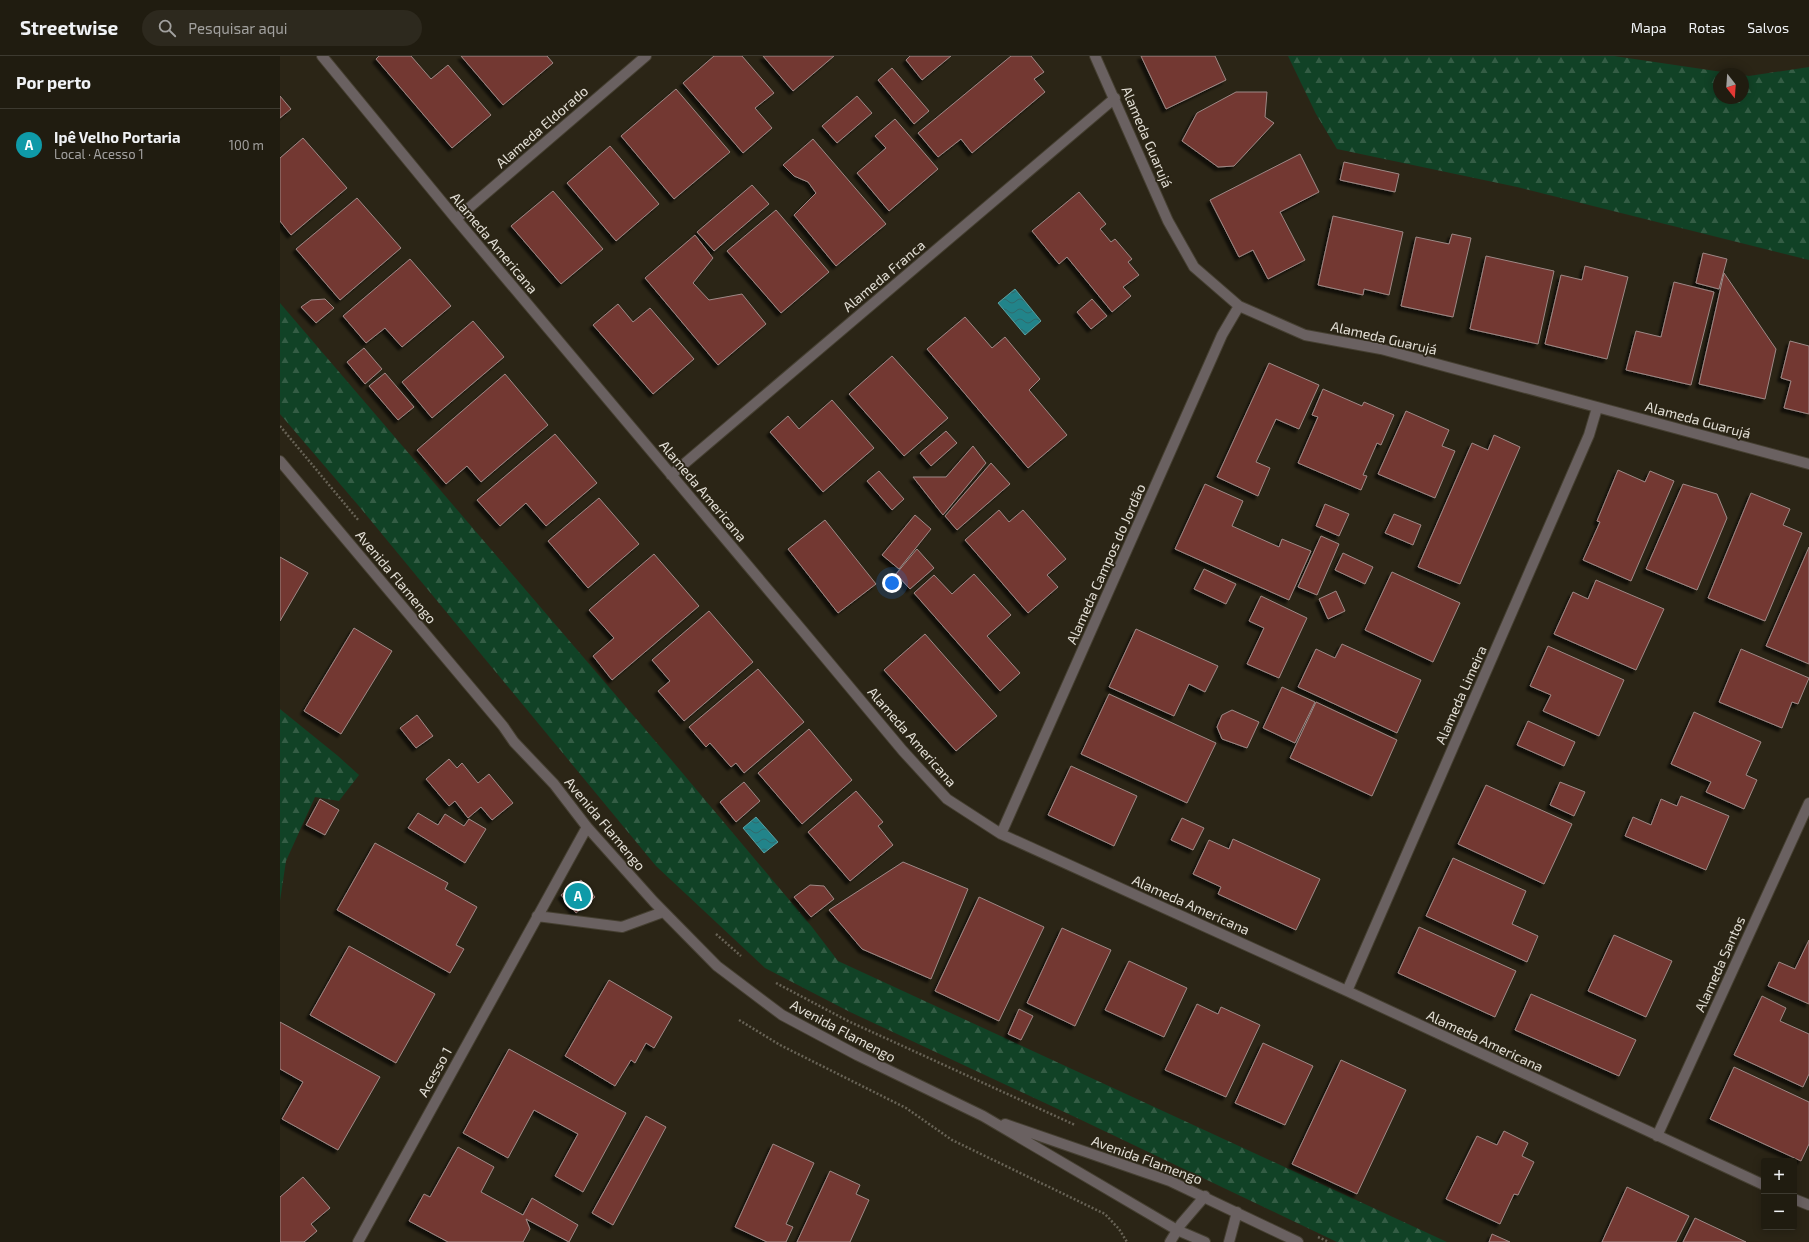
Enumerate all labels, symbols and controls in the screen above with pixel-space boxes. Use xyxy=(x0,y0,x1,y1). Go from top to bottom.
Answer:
search box xyxy=(142,10,422,46)
text: Streetwise xyxy=(20,16,118,39)
icon: search xyxy=(156,17,178,39)
text: Pesquisar aqui xyxy=(188,19,287,37)
text: Mapa xyxy=(1631,19,1667,36)
text: Rotas xyxy=(1689,19,1725,36)
text: Salvos xyxy=(1747,19,1789,36)
north arrow xyxy=(1713,68,1749,104)
text: Por perto xyxy=(16,72,91,92)
street label: Alameda Eldorado xyxy=(492,82,591,171)
street label: Alameda Guarujá xyxy=(1118,84,1176,190)
text: Ipê Velho Portaria xyxy=(54,128,181,146)
text: A xyxy=(25,137,33,153)
text: 100 m xyxy=(229,137,264,153)
text: Local · Acesso 1 xyxy=(54,146,144,162)
street label: Alameda Americana xyxy=(447,189,542,297)
street label: Alameda Franca xyxy=(839,236,928,315)
street label: Alameda Guarujá xyxy=(1329,317,1439,358)
street label: Alameda Guarujá xyxy=(1644,397,1753,442)
street label: Alameda Americana xyxy=(656,437,751,545)
street label: Alameda Campos do Jordão xyxy=(1062,481,1149,647)
street label: Avenida Flamengo xyxy=(352,527,440,627)
your location xyxy=(882,573,902,593)
street label: Alameda Limeira xyxy=(1431,643,1490,747)
street label: Alameda Americana xyxy=(864,683,960,790)
street label: Avenida Flamengo xyxy=(561,774,649,874)
street label: Alameda Americana xyxy=(1130,871,1253,938)
pin: A xyxy=(565,881,591,911)
street label: Alameda Santos xyxy=(1691,913,1748,1014)
street label: Avenida Flamengo xyxy=(788,996,899,1065)
street label: Alameda Americana xyxy=(1424,1006,1546,1075)
street label: Acesso 1 xyxy=(414,1044,455,1099)
street label: Avenida Flamengo xyxy=(1089,1132,1205,1187)
map controls xyxy=(1761,1158,1797,1230)
button: + xyxy=(1761,1158,1797,1194)
button: − xyxy=(1761,1194,1797,1230)

